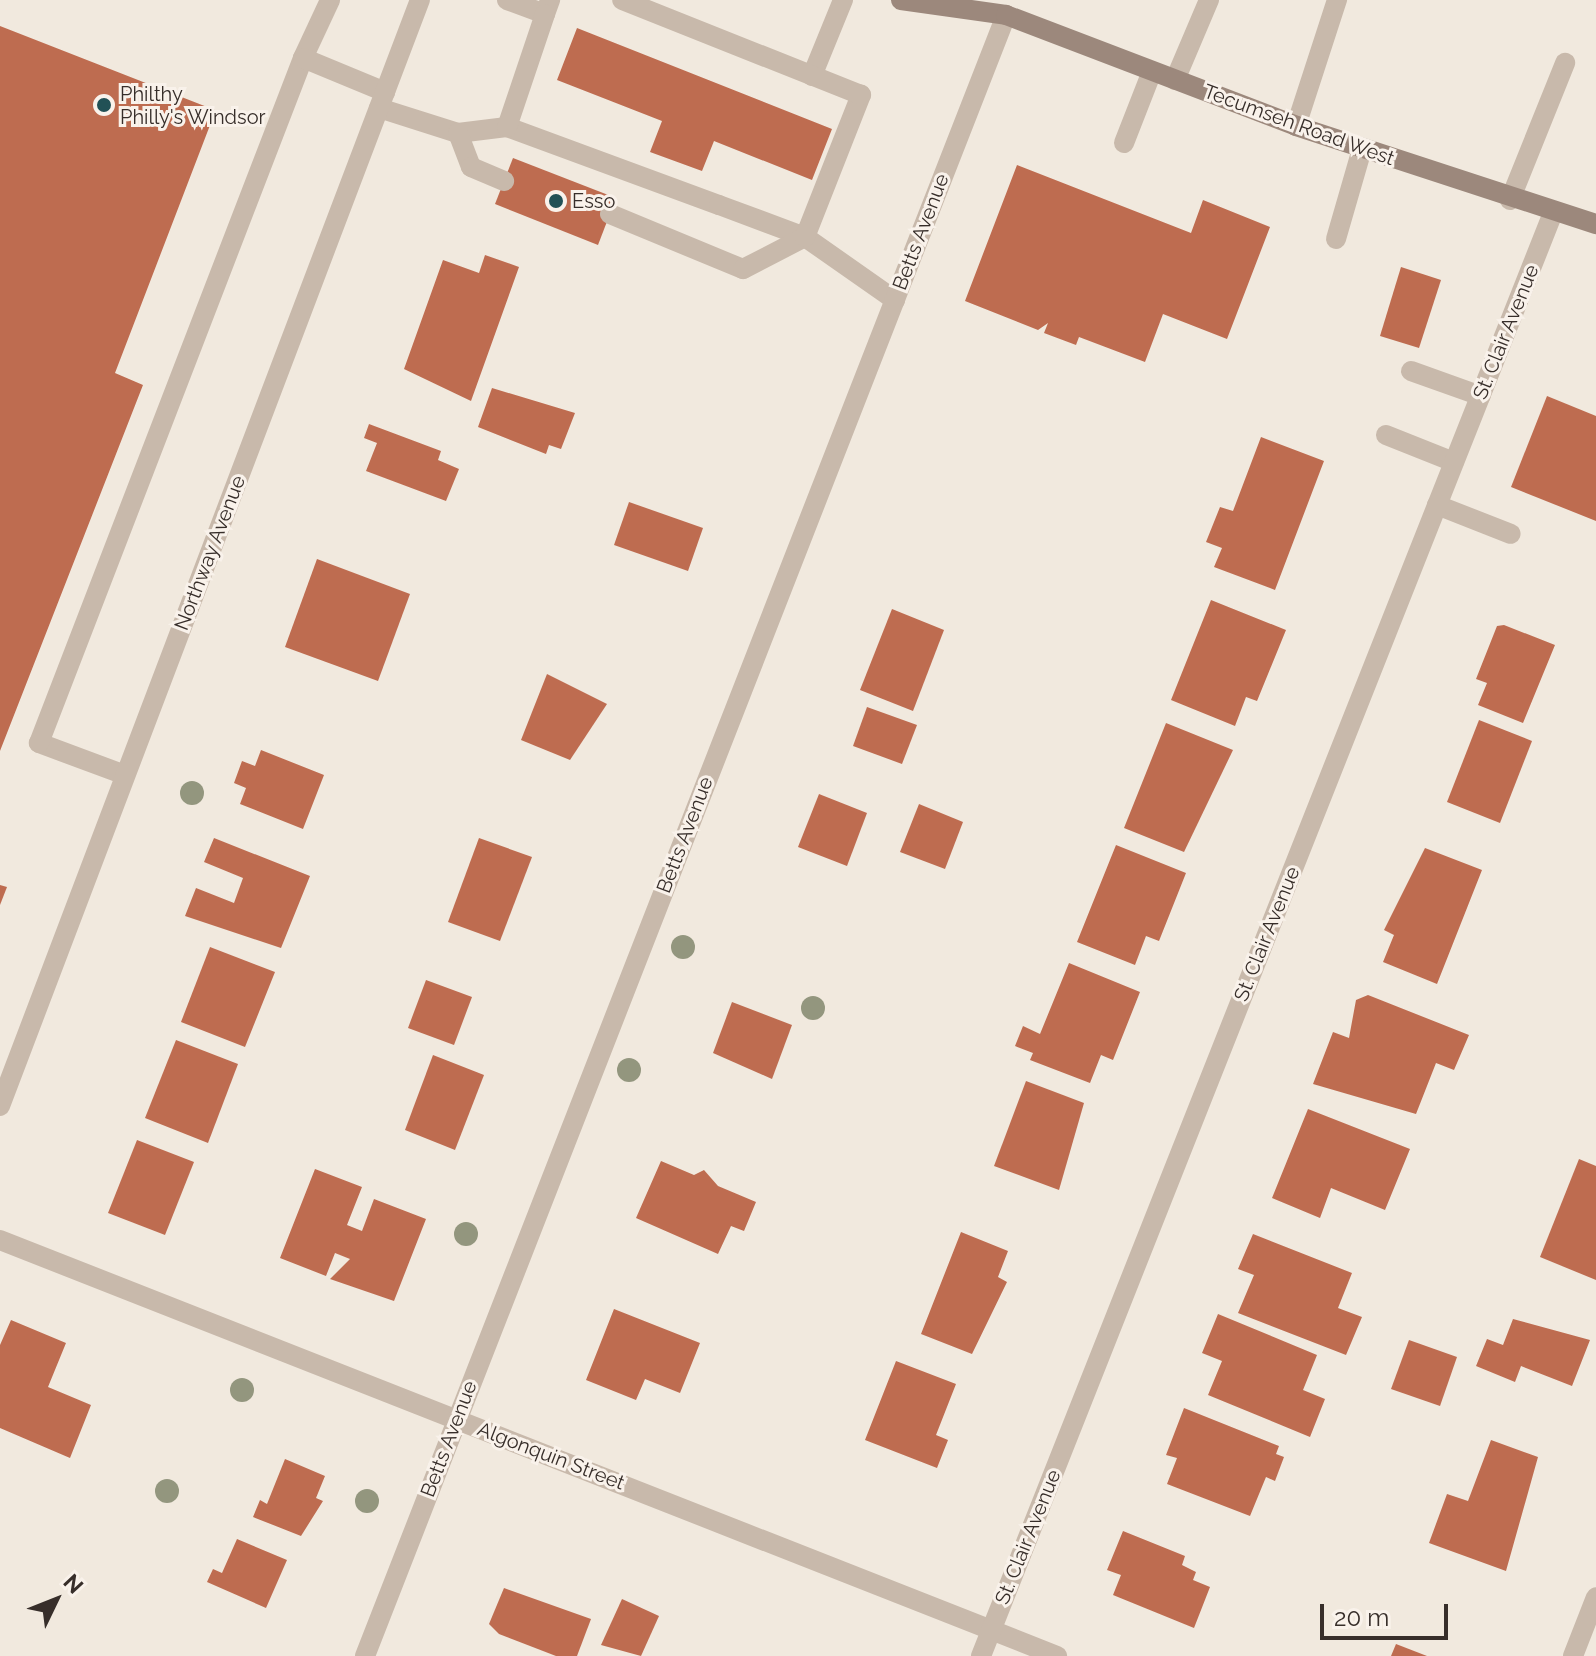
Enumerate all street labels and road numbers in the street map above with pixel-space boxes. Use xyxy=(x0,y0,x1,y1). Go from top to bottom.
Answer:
street label: Tecumseh Road West xyxy=(1200,79,1398,171)
street label: Betts Avenue xyxy=(888,170,954,294)
street label: St. Clair Avenue xyxy=(1468,261,1544,403)
street label: Northway Avenue xyxy=(169,472,251,634)
street label: Betts Avenue xyxy=(652,773,718,897)
street label: St. Clair Avenue xyxy=(1229,863,1305,1005)
street label: Betts Avenue xyxy=(416,1377,482,1501)
street label: Algonquin Street xyxy=(474,1417,628,1495)
street label: St. Clair Avenue xyxy=(990,1466,1066,1608)

